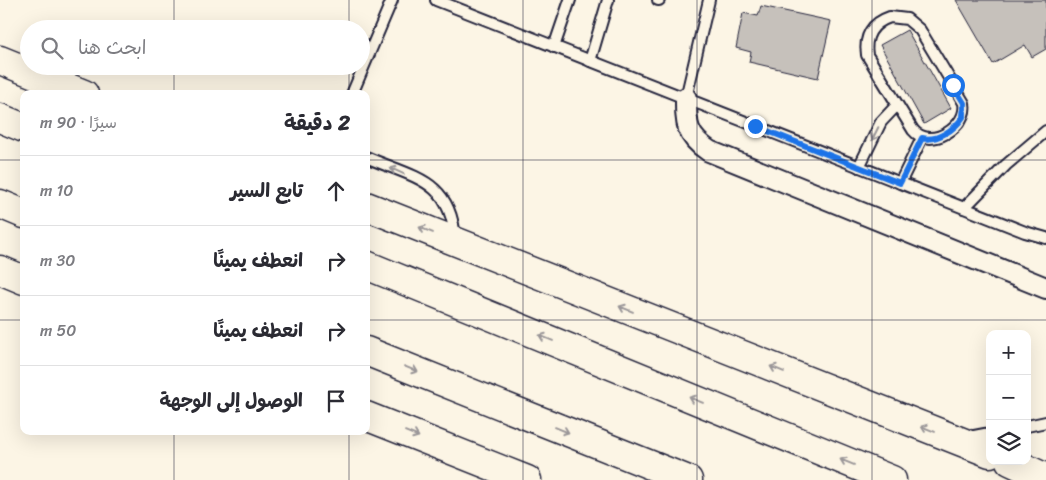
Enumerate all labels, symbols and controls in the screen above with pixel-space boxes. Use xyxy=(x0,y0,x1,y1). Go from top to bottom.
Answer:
search box xyxy=(20,20,370,75)
text: ابحث هنا xyxy=(78,31,146,64)
icon: search xyxy=(38,34,66,62)
route start xyxy=(942,74,965,97)
text: 2 دقيقة xyxy=(284,104,350,142)
text: سيرًا · 90 m xyxy=(40,108,117,137)
route end xyxy=(744,115,767,138)
one-way arrow xyxy=(870,126,879,141)
one-way arrow xyxy=(390,165,405,175)
text: تابع السير xyxy=(230,174,303,207)
text: 10 m xyxy=(40,176,73,205)
icon: ahead xyxy=(322,177,350,205)
one-way arrow xyxy=(419,225,434,234)
text: انعطف يمينًا xyxy=(213,244,303,277)
text: 30 m xyxy=(40,246,75,275)
icon: right xyxy=(322,247,350,275)
one-way arrow xyxy=(619,304,634,313)
text: انعطف يمينًا xyxy=(213,314,303,347)
text: 50 m xyxy=(40,316,76,345)
icon: right xyxy=(322,317,350,345)
map controls xyxy=(986,330,1031,465)
button: + xyxy=(986,330,1031,375)
one-way arrow xyxy=(539,333,554,343)
one-way arrow xyxy=(770,364,785,373)
one-way arrow xyxy=(403,365,419,374)
button: − xyxy=(986,375,1031,420)
text: الوصول إلى الوجهة xyxy=(160,384,303,417)
icon: arrive xyxy=(322,387,350,415)
one-way arrow xyxy=(689,395,704,404)
button: layers xyxy=(986,420,1031,465)
one-way arrow xyxy=(921,423,936,433)
one-way arrow xyxy=(554,425,569,435)
one-way arrow xyxy=(403,430,419,439)
one-way arrow xyxy=(839,456,854,465)

